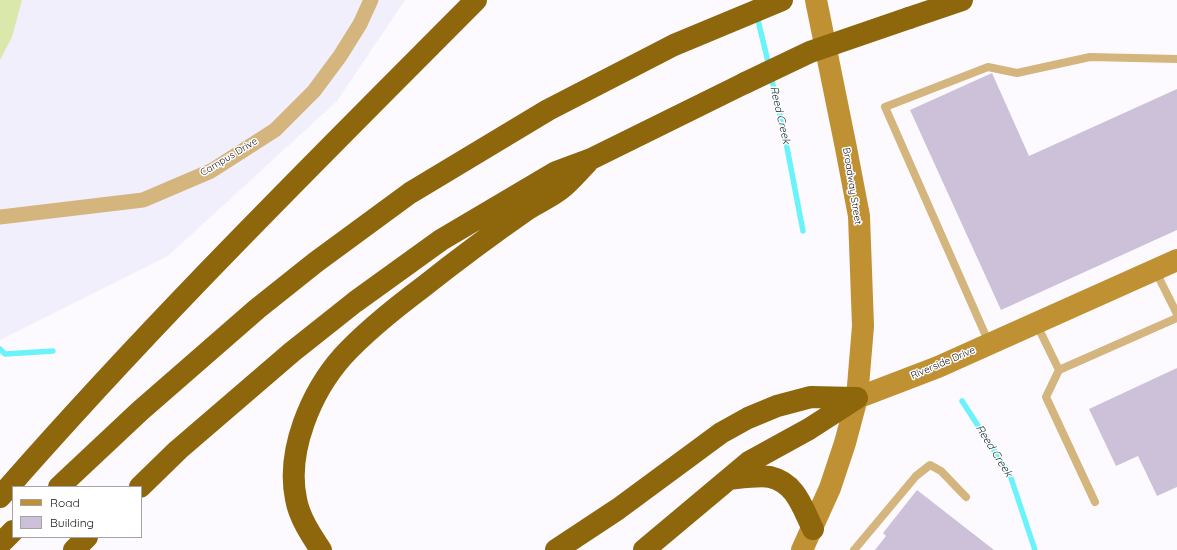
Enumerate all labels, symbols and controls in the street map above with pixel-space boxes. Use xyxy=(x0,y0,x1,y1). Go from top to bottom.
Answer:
water label: Reed Creek xyxy=(767,85,793,145)
street label: Campus Drive xyxy=(198,135,260,179)
street label: Broadway Street xyxy=(840,147,864,225)
street label: Riverside Drive xyxy=(909,344,977,382)
water label: Reed Creek xyxy=(973,423,1015,479)
legend xyxy=(12,486,142,538)
text: Road xyxy=(50,495,80,510)
text: Building xyxy=(50,515,94,530)

